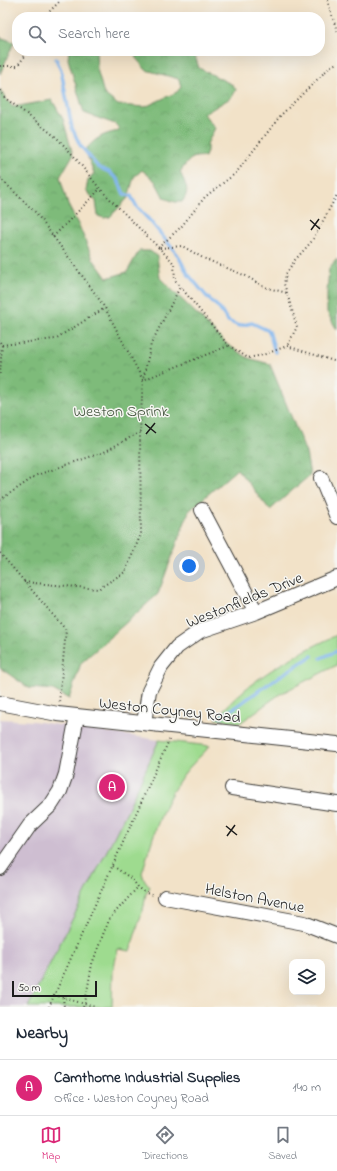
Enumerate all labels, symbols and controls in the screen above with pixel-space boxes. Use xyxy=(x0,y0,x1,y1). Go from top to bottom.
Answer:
search box xyxy=(12,12,325,56)
icon: search xyxy=(26,23,48,45)
text: Search here xyxy=(58,23,130,45)
park label: Weston Sprink xyxy=(73,400,169,424)
your location xyxy=(179,556,199,576)
street label: Westonfields Drive xyxy=(183,566,307,635)
street label: Weston Coyney Road xyxy=(98,692,242,730)
pin: A xyxy=(99,772,125,802)
street label: Helston Avenue xyxy=(203,878,307,921)
map controls xyxy=(289,959,325,995)
button: layers xyxy=(289,959,325,995)
scale bar xyxy=(12,979,97,998)
text: 50 m xyxy=(18,980,40,996)
text: Nearby xyxy=(16,1021,68,1046)
text: Camthorne Industrial Supplies xyxy=(54,1067,240,1089)
text: A xyxy=(25,1078,33,1097)
text: 140 m xyxy=(293,1078,321,1097)
text: Office · Weston Coyney Road xyxy=(54,1089,209,1108)
tab: Map xyxy=(40,1124,62,1164)
tab: Directions xyxy=(142,1124,188,1164)
tab: Saved xyxy=(268,1124,297,1164)

